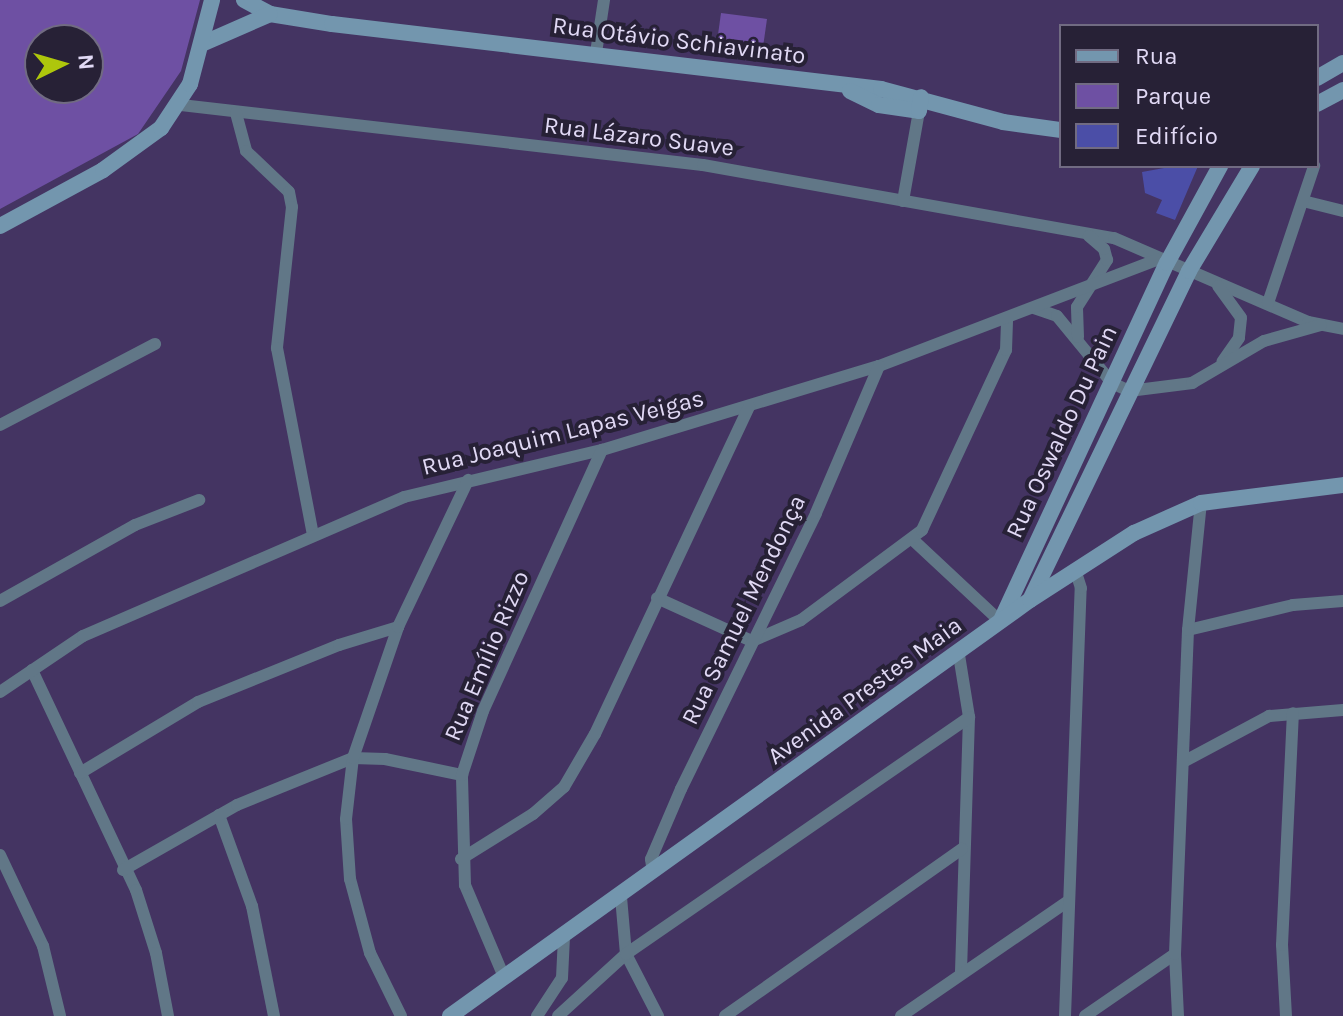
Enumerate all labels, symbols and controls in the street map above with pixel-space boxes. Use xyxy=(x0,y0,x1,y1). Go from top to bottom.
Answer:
street label: Rua Otávio Schiavinato xyxy=(551,11,807,71)
north arrow xyxy=(24,24,104,104)
legend xyxy=(1059,24,1319,168)
text: Rua xyxy=(1135,42,1177,70)
text: N xyxy=(72,53,100,71)
text: Parque xyxy=(1135,82,1211,110)
street label: Rua Lázaro Suave xyxy=(542,111,736,163)
text: Edifício xyxy=(1135,122,1218,150)
street label: Rua Oswaldo Du Pain xyxy=(1000,321,1124,543)
street label: Rua Joaquim Lapas Veigas xyxy=(419,384,707,482)
street label: Rua Samuel Mendonça xyxy=(676,490,812,730)
street label: Rua Emílio Rizzo xyxy=(438,567,536,745)
street label: Avenida Prestes Maia xyxy=(762,611,968,771)

